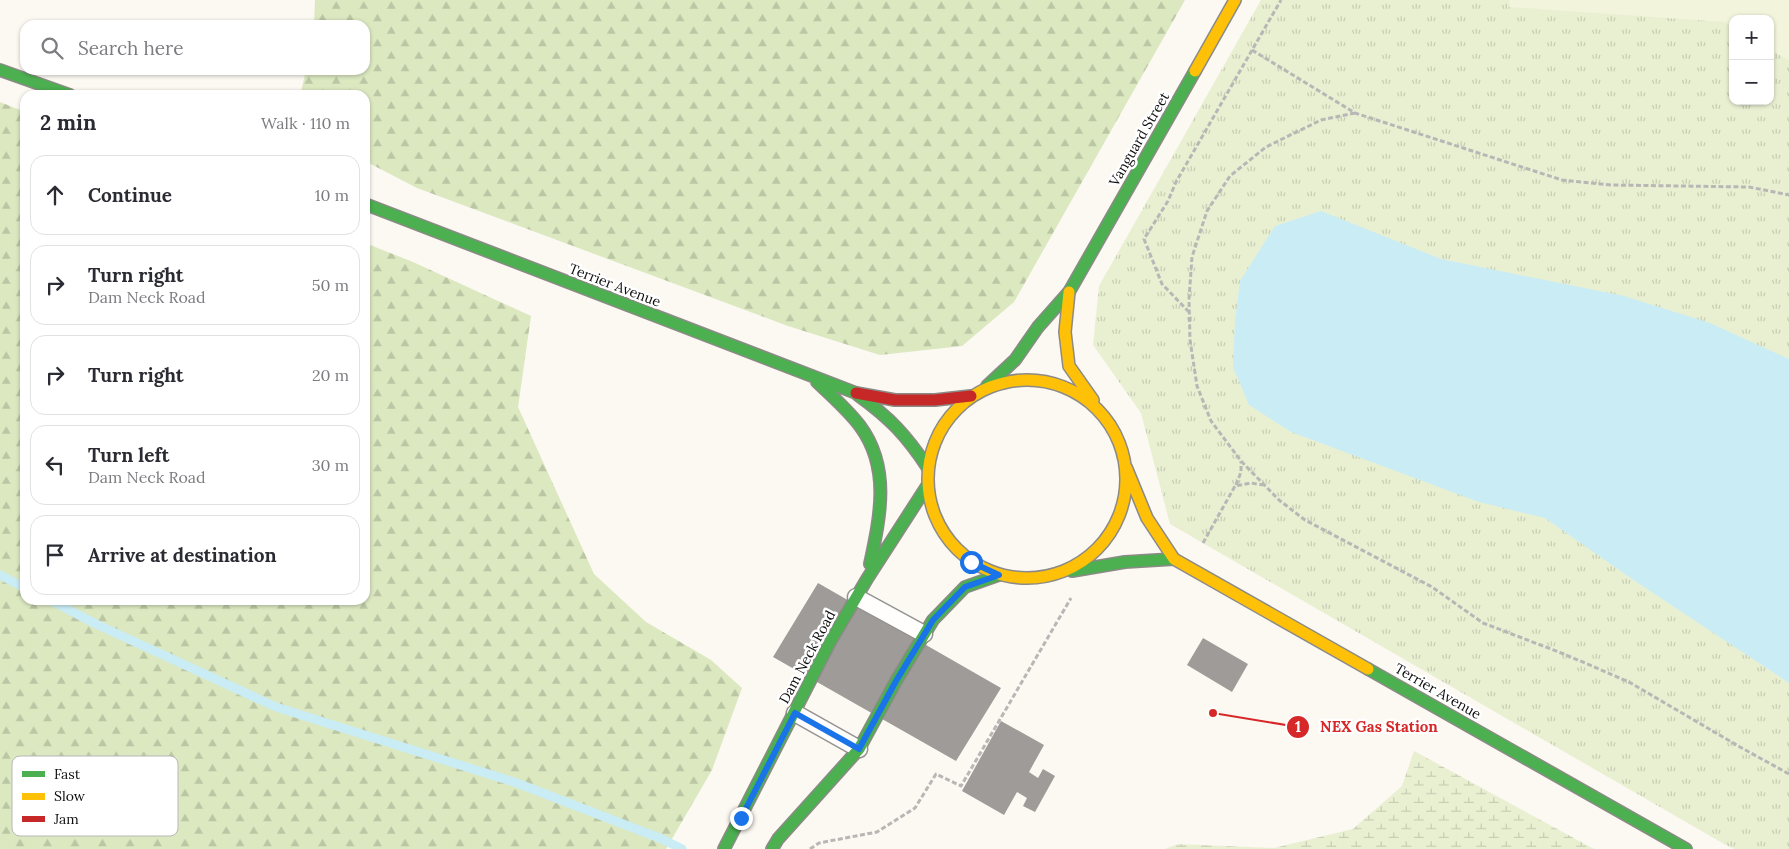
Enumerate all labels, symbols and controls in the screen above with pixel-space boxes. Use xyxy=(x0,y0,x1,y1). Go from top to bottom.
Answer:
map controls xyxy=(1729,15,1774,105)
button: + xyxy=(1729,15,1774,60)
search box xyxy=(20,20,370,75)
icon: search xyxy=(38,34,66,62)
text: Search here xyxy=(78,36,184,60)
button: − xyxy=(1729,60,1774,105)
street label: Vanguard Street xyxy=(1104,88,1173,190)
text: 2 min xyxy=(40,109,96,136)
text: Walk · 110 m xyxy=(261,113,350,133)
icon: ahead xyxy=(41,181,69,209)
text: Continue xyxy=(88,183,172,207)
text: 10 m xyxy=(315,185,349,205)
street label: Terrier Avenue xyxy=(567,259,664,311)
text: Turn right xyxy=(88,263,184,287)
icon: right xyxy=(41,271,69,299)
text: 50 m xyxy=(312,275,349,295)
text: Dam Neck Road xyxy=(88,287,206,307)
icon: right xyxy=(41,361,69,389)
text: Turn right xyxy=(88,363,184,387)
text: 20 m xyxy=(312,365,349,385)
text: Turn left xyxy=(88,443,169,467)
icon: left xyxy=(41,451,69,479)
text: 30 m xyxy=(312,455,349,475)
text: Dam Neck Road xyxy=(88,467,206,487)
icon: arrive xyxy=(41,541,69,569)
text: Arrive at destination xyxy=(88,543,277,567)
route start xyxy=(960,551,983,574)
street label: Dam Neck Road xyxy=(775,607,839,707)
street label: Terrier Avenue xyxy=(1392,659,1485,723)
callout: NEX Gas Station xyxy=(1285,712,1448,742)
text: 1 xyxy=(1295,717,1301,736)
text: NEX Gas Station xyxy=(1320,717,1438,736)
legend xyxy=(12,756,178,836)
text: Fast xyxy=(54,765,81,783)
text: Slow xyxy=(54,787,86,805)
route end xyxy=(730,807,753,830)
text: Jam xyxy=(53,810,79,828)

